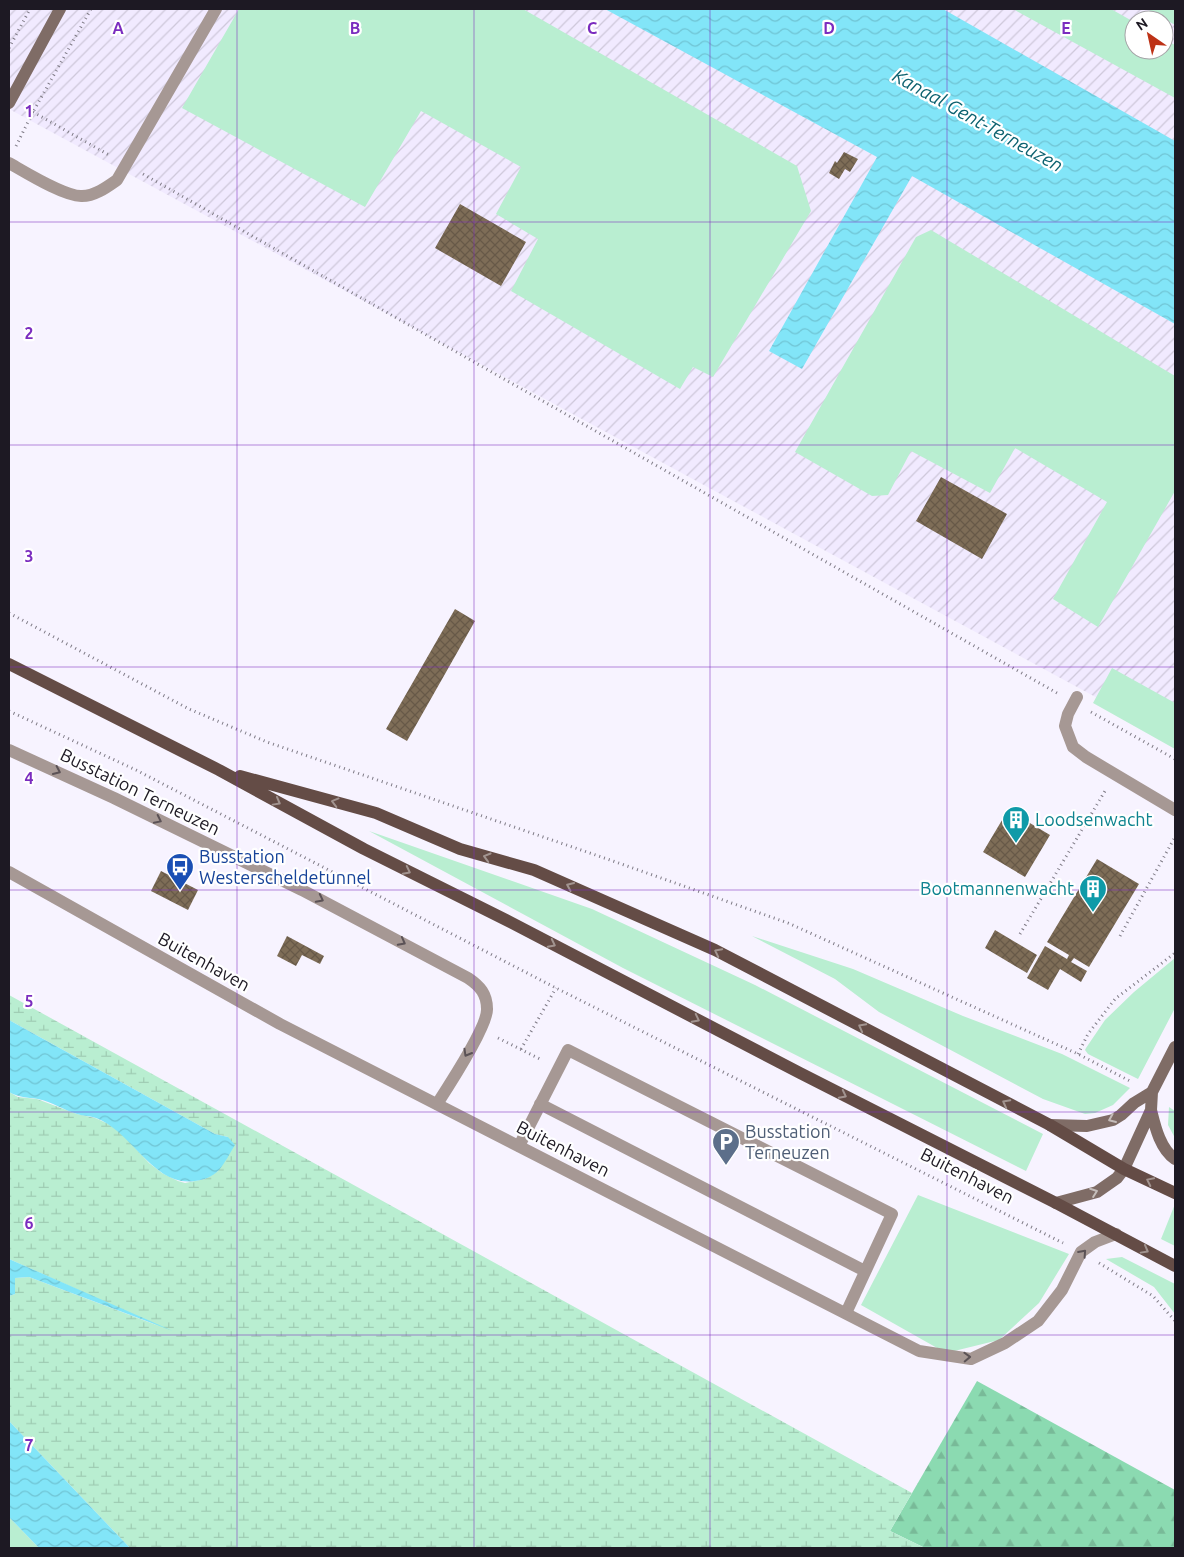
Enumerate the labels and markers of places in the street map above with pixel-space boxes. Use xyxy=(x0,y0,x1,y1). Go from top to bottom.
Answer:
building icon: Loodsenwacht xyxy=(1001,805,1031,844)
place label: Loodsenwacht xyxy=(1035,809,1153,829)
place label: Busstation Westerscheldetunnel xyxy=(199,846,371,887)
bus stop icon: Busstation Westerscheldetunnel xyxy=(165,852,195,891)
building icon: Bootmannenwacht xyxy=(1078,874,1108,913)
place label: Bootmannenwacht xyxy=(920,878,1074,898)
place label: Busstation Terneuzen xyxy=(745,1121,831,1162)
parking icon: Busstation Terneuzen xyxy=(711,1127,741,1166)

